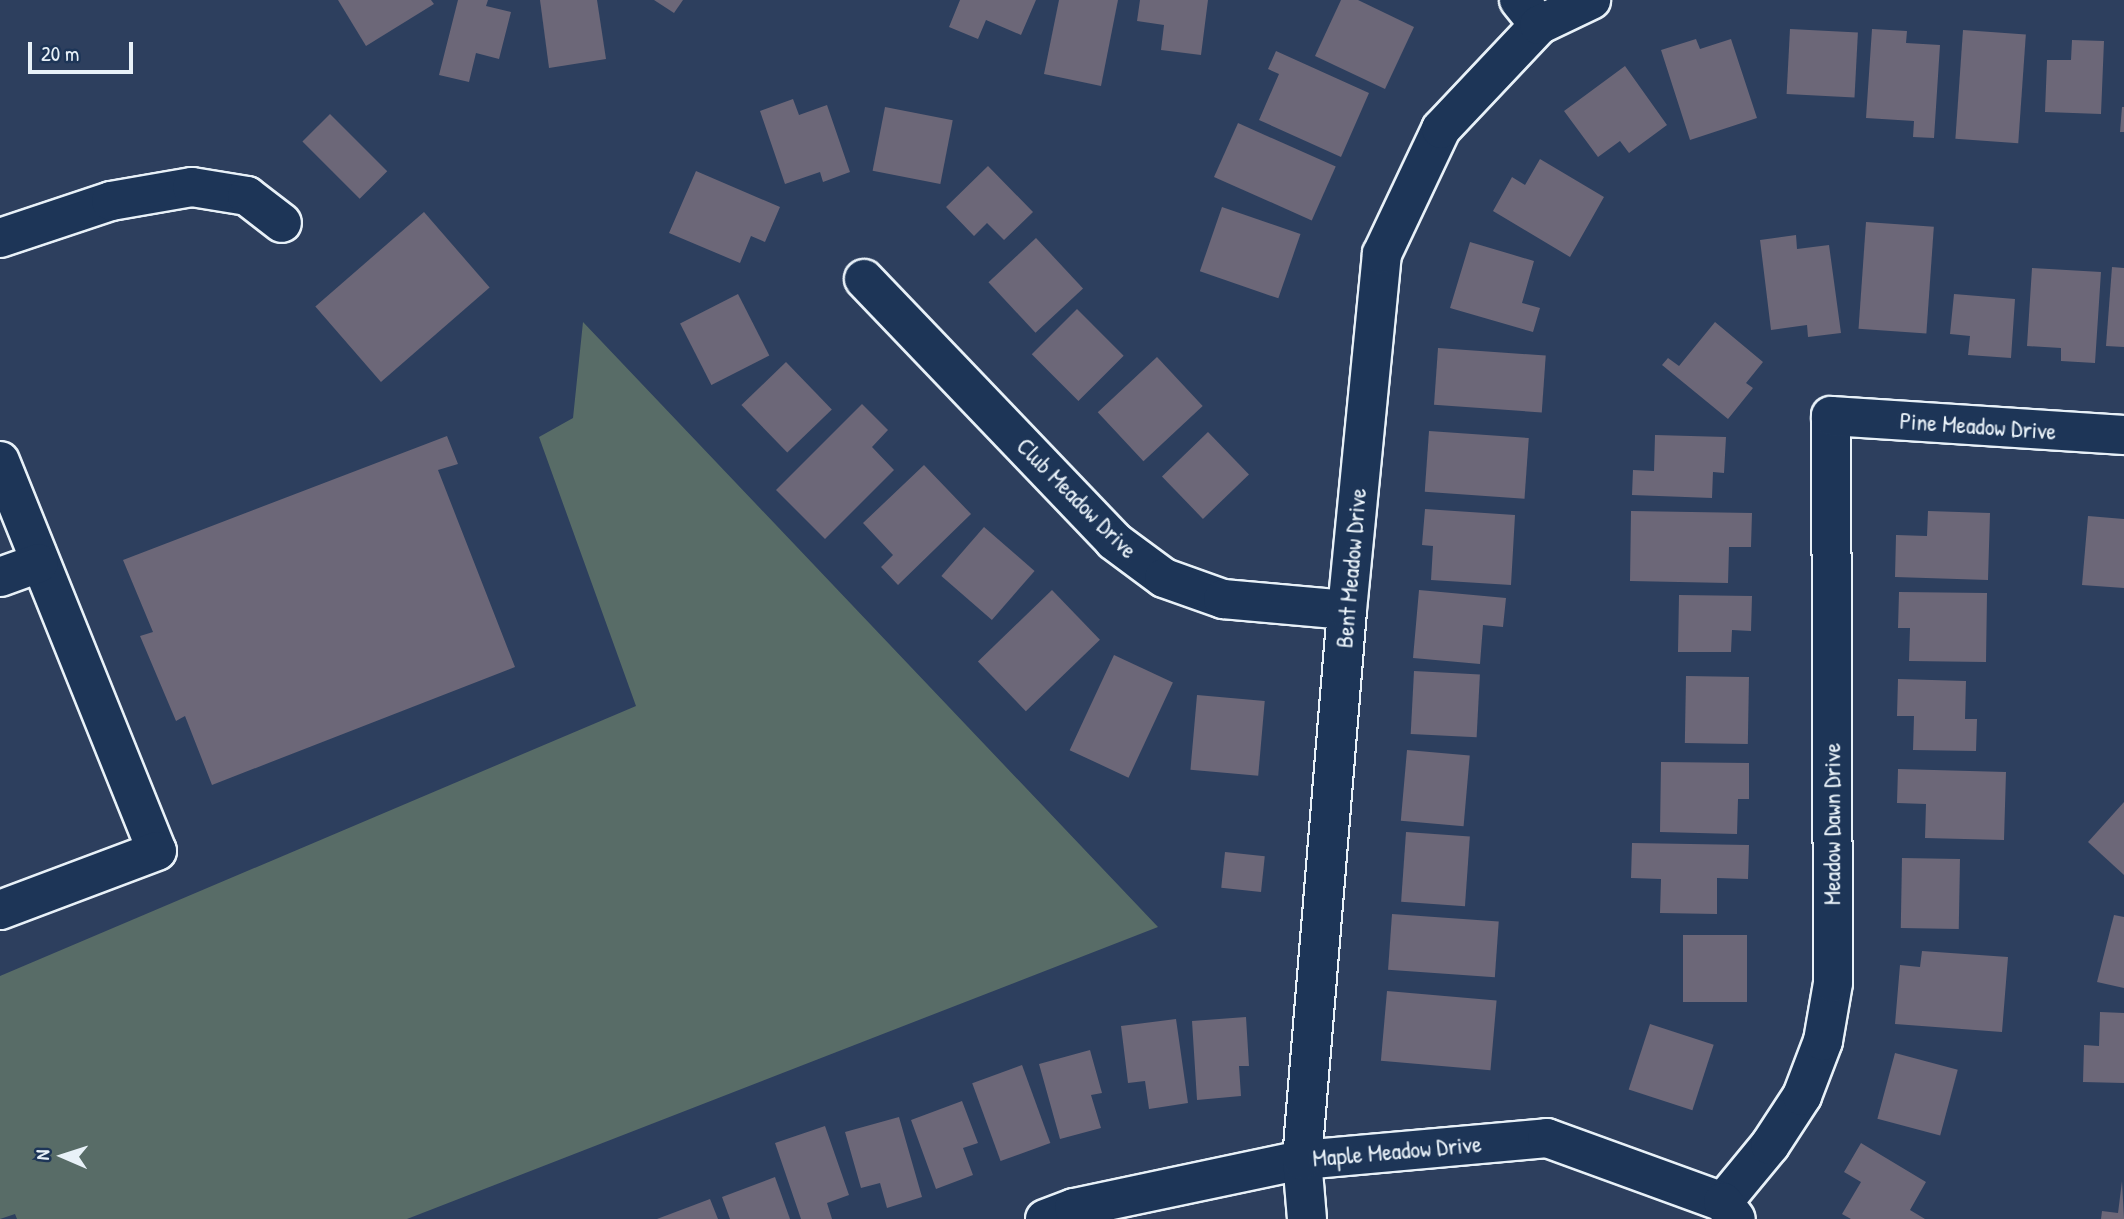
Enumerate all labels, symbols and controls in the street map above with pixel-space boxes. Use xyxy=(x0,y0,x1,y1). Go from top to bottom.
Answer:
scale bar xyxy=(32,28,136,72)
text: 20 m xyxy=(41,39,79,68)
street label: Pine Meadow Drive xyxy=(1899,406,2057,446)
street label: Club Meadow Drive xyxy=(1011,432,1143,564)
street label: Bent Meadow Drive xyxy=(1330,487,1372,649)
street label: Meadow Dawn Drive xyxy=(1818,743,1846,905)
north arrow xyxy=(28,1121,98,1191)
street label: Maple Meadow Drive xyxy=(1311,1129,1483,1173)
text: N xyxy=(29,1149,55,1161)

